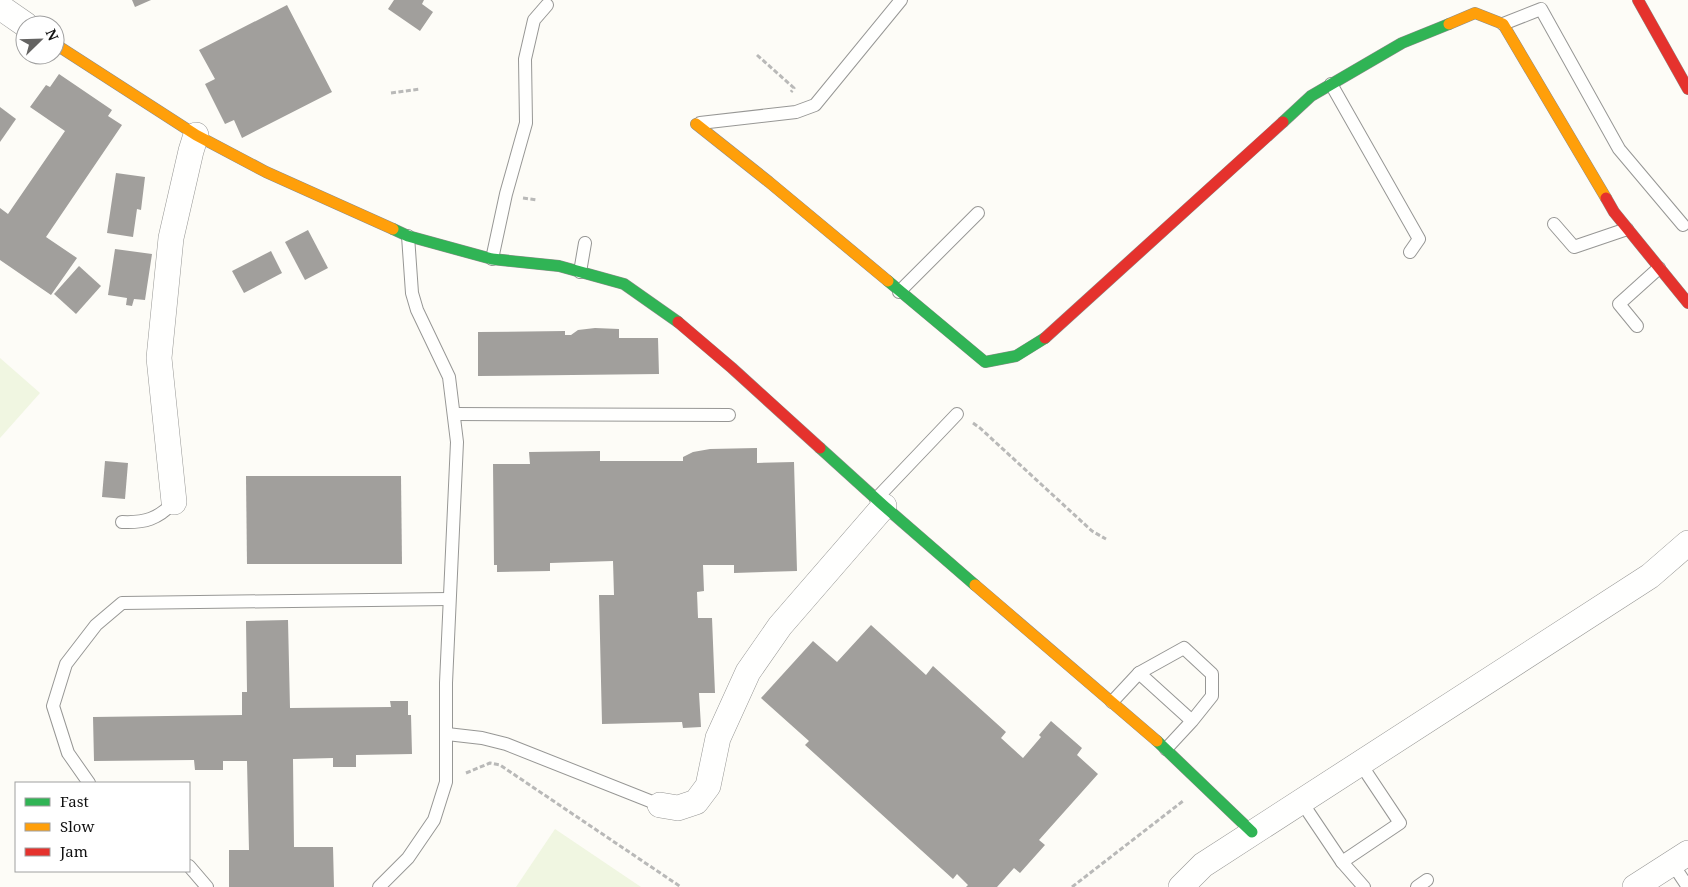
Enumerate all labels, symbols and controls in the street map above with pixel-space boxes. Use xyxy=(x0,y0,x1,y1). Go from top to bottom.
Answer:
north arrow xyxy=(15,15,65,65)
text: N xyxy=(42,26,63,44)
legend xyxy=(15,782,190,872)
text: Fast xyxy=(60,791,89,811)
text: Slow xyxy=(60,816,94,836)
text: Jam xyxy=(59,841,88,861)

